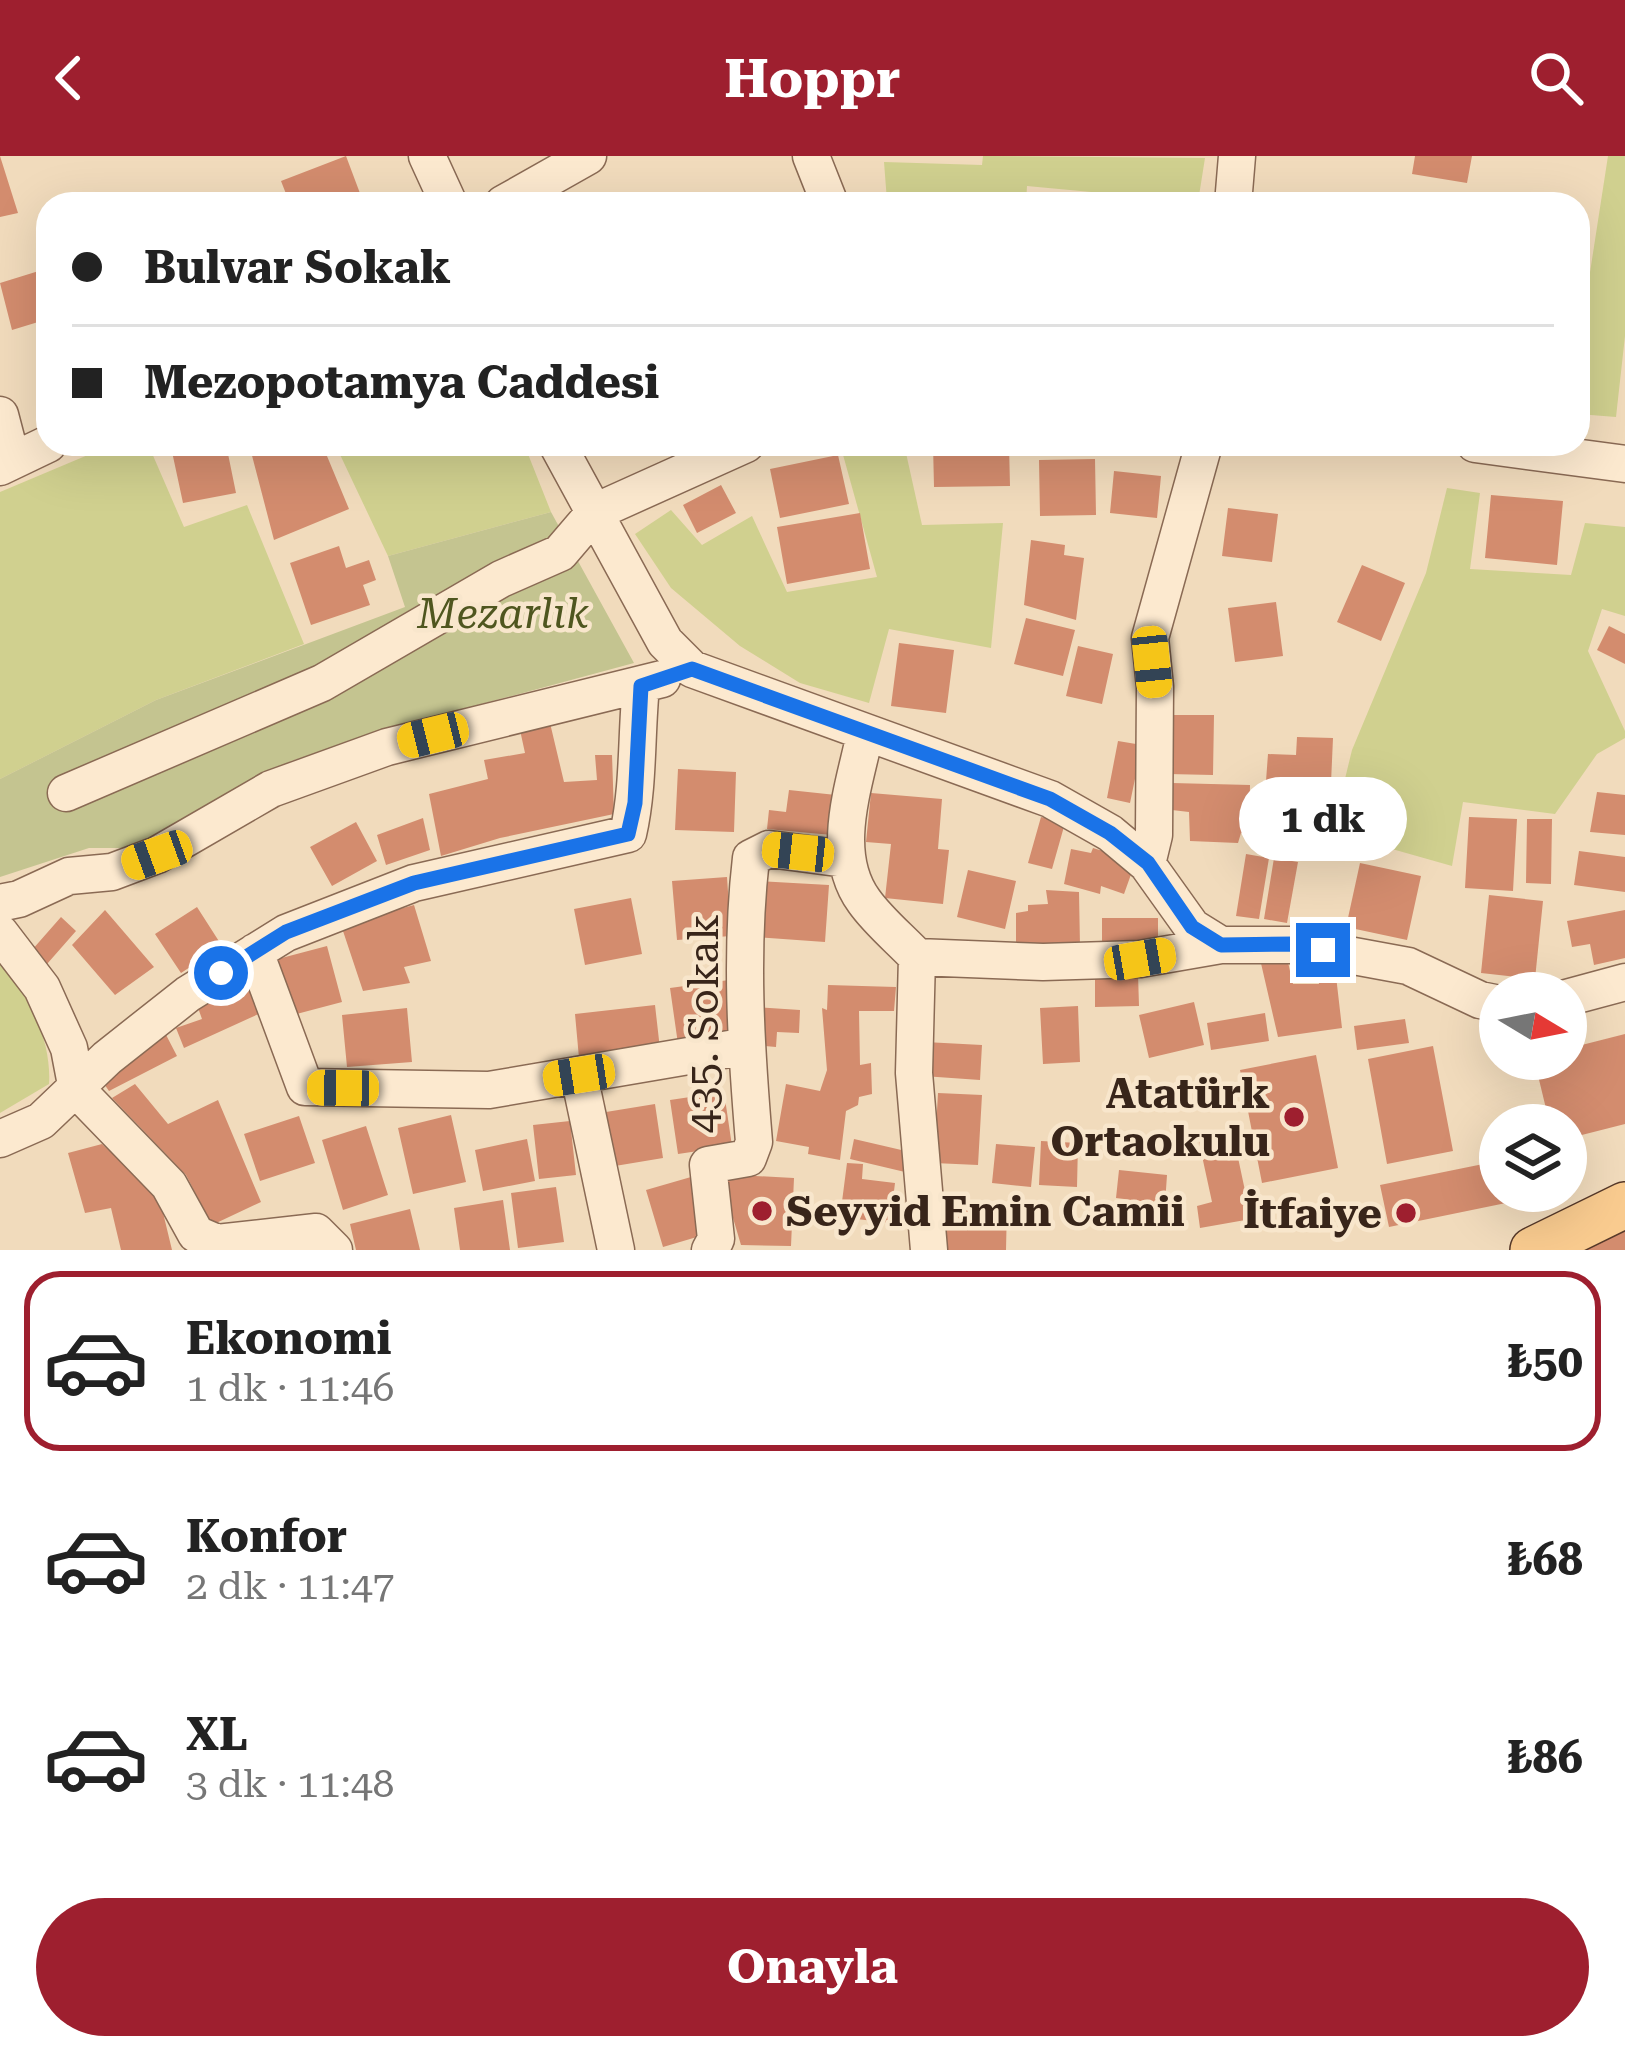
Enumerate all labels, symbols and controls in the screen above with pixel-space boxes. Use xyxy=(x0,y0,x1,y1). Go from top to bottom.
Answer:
icon: back xyxy=(36,45,102,111)
icon: search xyxy=(1523,45,1589,111)
text: Hoppr xyxy=(724,47,901,110)
text: Bulvar Sokak xyxy=(144,241,451,294)
text: Mezopotamya Caddesi xyxy=(144,356,659,409)
park label: Mezarlık xyxy=(416,589,589,638)
car xyxy=(1130,624,1174,700)
car xyxy=(394,709,472,761)
callout: 1 dk xyxy=(1239,776,1407,860)
text: 1 dk xyxy=(1281,796,1365,842)
car xyxy=(117,826,197,884)
car xyxy=(760,830,836,874)
street label: 435. Sokak xyxy=(679,914,728,1134)
route end xyxy=(1296,923,1350,977)
car xyxy=(1101,935,1179,983)
route start xyxy=(194,946,248,1000)
north arrow xyxy=(1479,972,1587,1080)
map controls xyxy=(1479,972,1587,1212)
car xyxy=(541,1052,617,1098)
car xyxy=(307,1069,379,1107)
place label: Atatürk Ortaokulu xyxy=(1050,1069,1270,1166)
marker: Atatürk Ortaokulu xyxy=(1281,1104,1307,1130)
button: layers xyxy=(1479,1104,1587,1212)
place label: Seyyid Emin Camii xyxy=(786,1187,1185,1236)
place label: İtfaiye xyxy=(1243,1189,1382,1238)
marker: Seyyid Emin Camii xyxy=(749,1198,775,1224)
marker: İtfaiye xyxy=(1393,1200,1419,1226)
icon: car xyxy=(42,1307,150,1415)
text: Ekonomi xyxy=(186,1312,391,1365)
text: ₺50 xyxy=(1507,1335,1583,1388)
text: 1 dk · 11:46 xyxy=(186,1365,394,1411)
icon: car xyxy=(42,1505,150,1613)
text: Konfor xyxy=(186,1510,347,1563)
text: ₺68 xyxy=(1507,1533,1583,1586)
text: 2 dk · 11:47 xyxy=(186,1563,394,1609)
icon: car xyxy=(42,1703,150,1811)
text: XL xyxy=(186,1708,248,1761)
text: ₺86 xyxy=(1507,1731,1583,1784)
text: 3 dk · 11:48 xyxy=(186,1761,394,1807)
button: Onayla xyxy=(36,1898,1589,2036)

